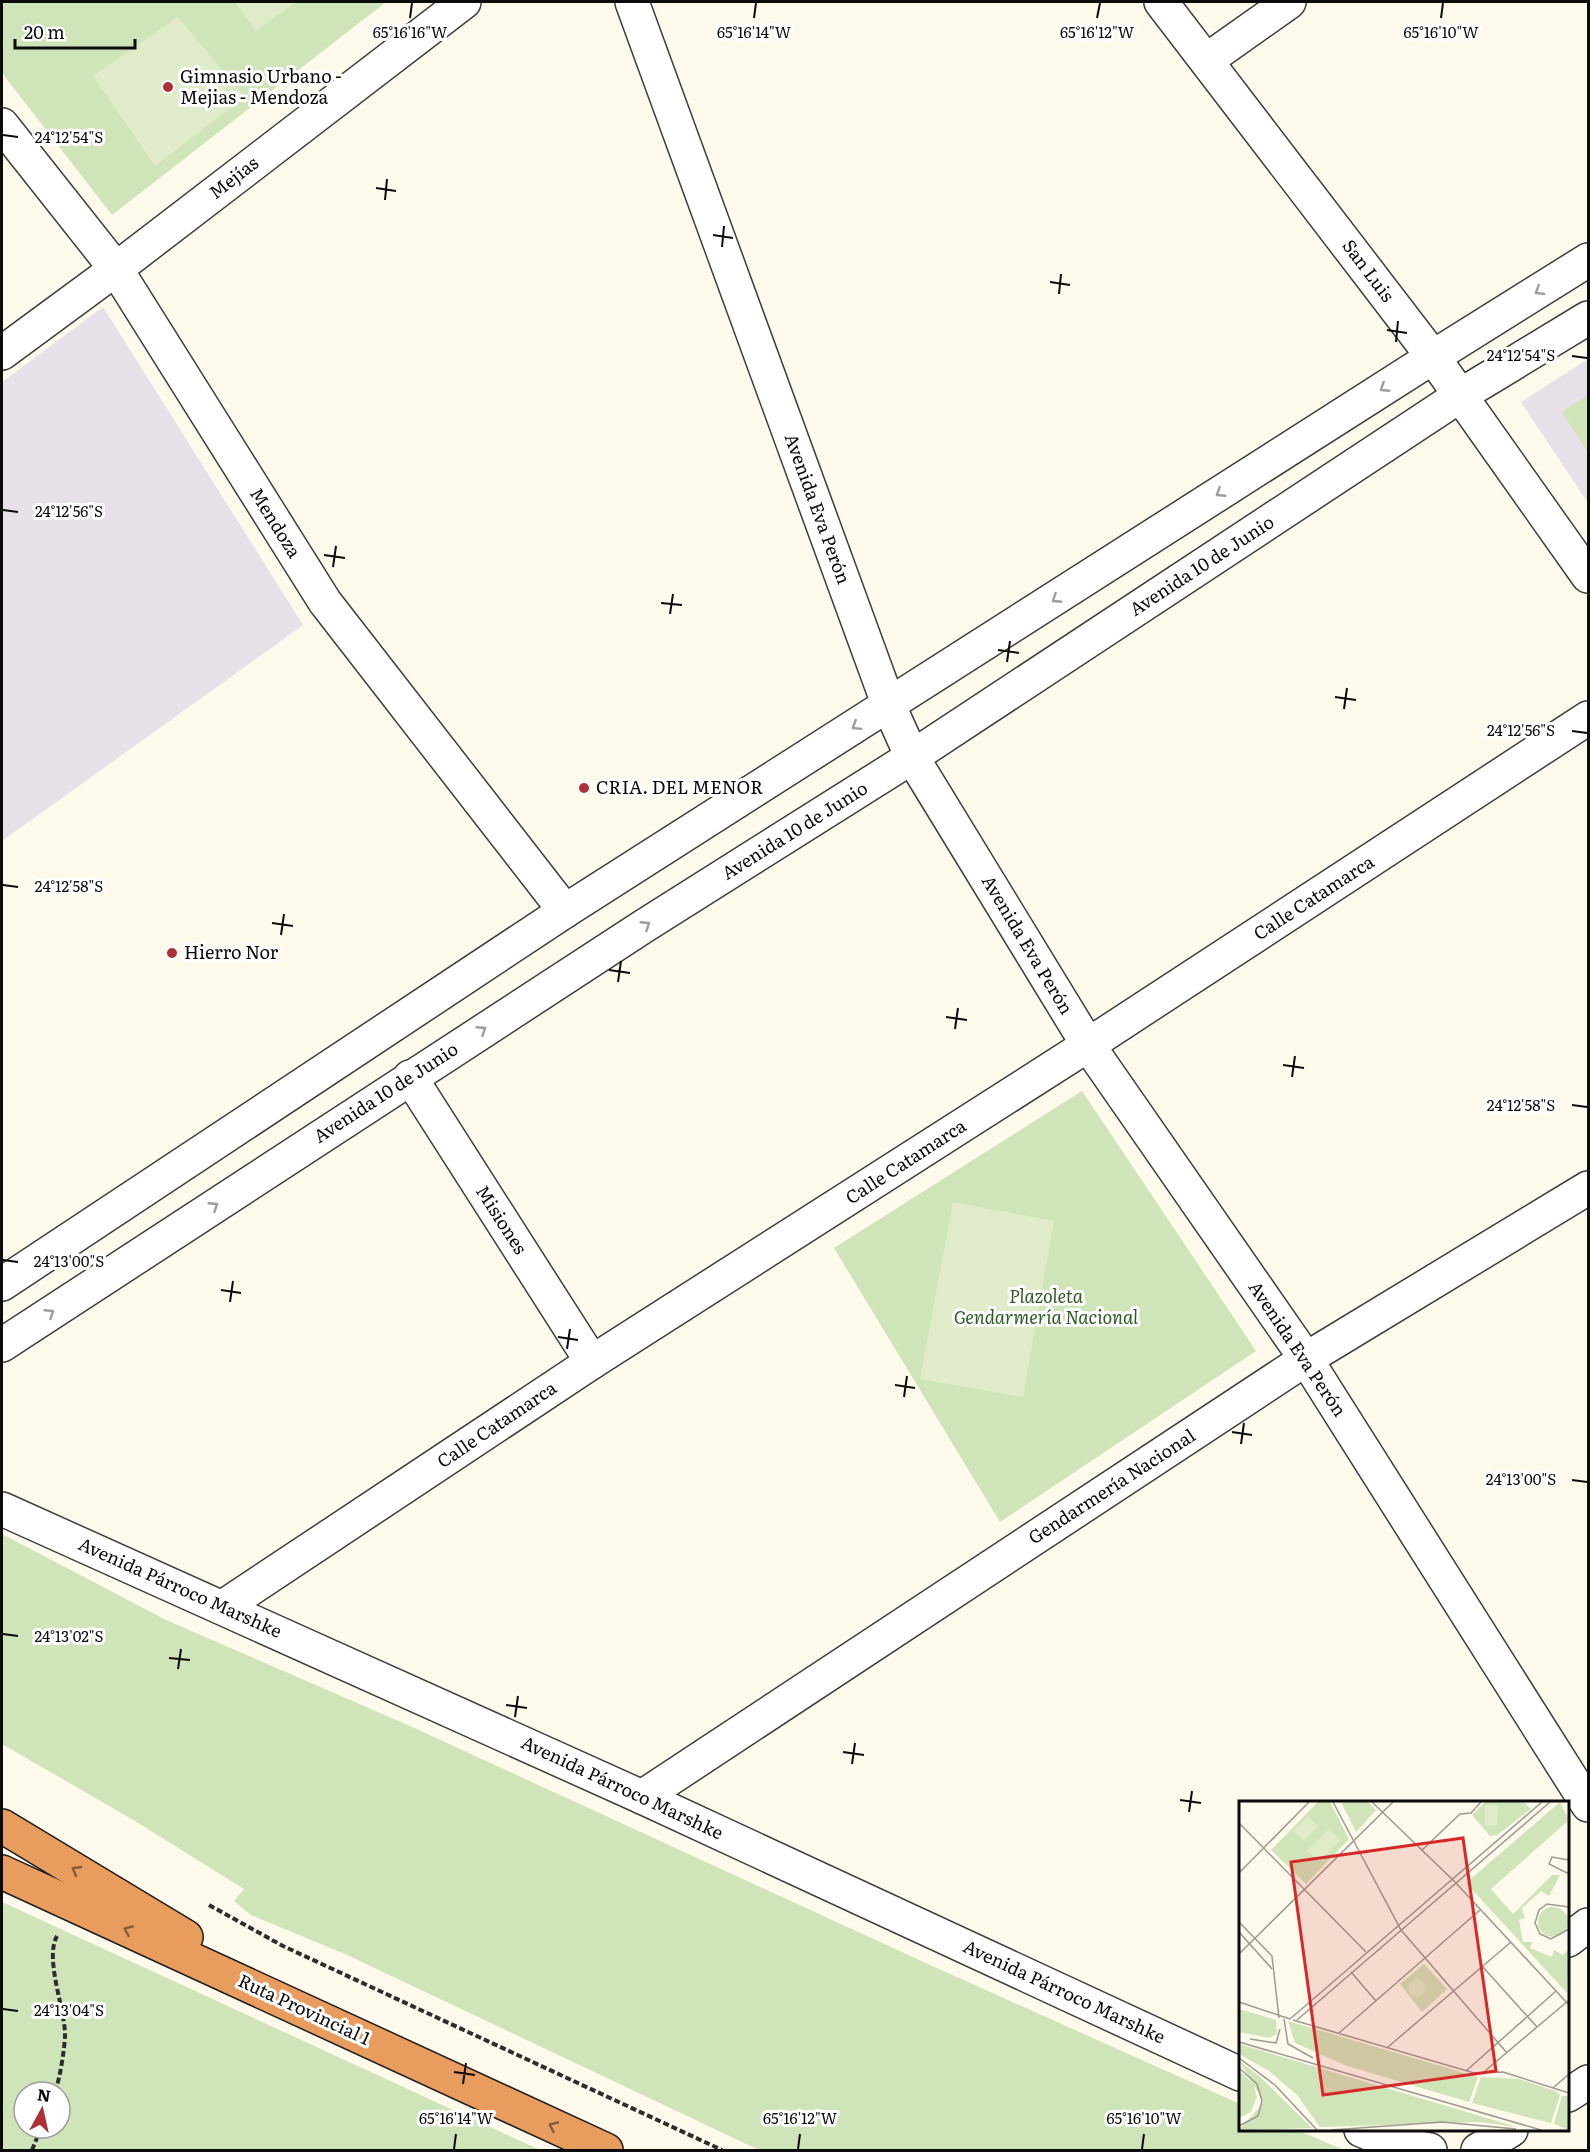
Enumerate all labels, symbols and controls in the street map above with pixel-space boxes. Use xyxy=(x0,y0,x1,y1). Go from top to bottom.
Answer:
scale bar xyxy=(15,12,135,50)
text: 20 m xyxy=(24,18,65,45)
text: 65°16'16"W xyxy=(373,20,448,43)
text: 65°16'14"W xyxy=(717,20,792,43)
text: 65°16'12"W xyxy=(1060,20,1135,43)
text: 65°16'10"W xyxy=(1403,20,1479,43)
place label: Gimnasio Urbano - Mejias - Mendoza xyxy=(180,62,342,110)
marker: Gimnasio Urbano - Mejias - Mendoza xyxy=(161,80,175,94)
text: 24°12'54"S xyxy=(35,125,103,148)
street label: Mejías xyxy=(203,149,264,205)
street label: San Luis xyxy=(1337,233,1402,307)
one-way arrow xyxy=(1535,283,1545,295)
text: 24°12'54"S xyxy=(1487,343,1555,366)
one-way arrow xyxy=(1380,381,1390,393)
street label: Avenida Eva Perón xyxy=(779,429,858,588)
street label: Mendoza xyxy=(244,482,309,563)
one-way arrow xyxy=(1216,486,1226,498)
text: 24°12'56"S xyxy=(35,499,103,522)
street label: Avenida 10 de Junio xyxy=(1124,508,1279,622)
one-way arrow xyxy=(1052,591,1062,603)
text: 24°12'56"S xyxy=(1487,718,1555,741)
one-way arrow xyxy=(852,719,862,731)
place label: CRIA. DEL MENOR xyxy=(596,773,763,800)
street label: Avenida 10 de Junio xyxy=(716,774,872,886)
marker: CRIA. DEL MENOR xyxy=(577,781,591,795)
street label: Calle Catamarca xyxy=(1247,847,1379,946)
street label: Avenida Eva Perón xyxy=(976,869,1081,1019)
text: 24°12'58"S xyxy=(35,874,103,897)
one-way arrow xyxy=(640,920,650,932)
place label: Hierro Nor xyxy=(184,938,279,965)
marker: Hierro Nor xyxy=(165,946,179,960)
one-way arrow xyxy=(476,1027,487,1038)
street label: Avenida 10 de Junio xyxy=(308,1035,463,1149)
text: 24°12'58"S xyxy=(1487,1093,1555,1116)
street label: Calle Catamarca xyxy=(839,1111,971,1210)
street label: Misiones xyxy=(470,1179,535,1259)
one-way arrow xyxy=(207,1202,218,1213)
text: 24°13'00"S xyxy=(34,1249,104,1272)
street label: Avenida Eva Perón xyxy=(1243,1275,1354,1421)
park label: Plazoleta Gendarmería Nacional xyxy=(954,1282,1139,1330)
one-way arrow xyxy=(44,1309,55,1320)
street label: Calle Catamarca xyxy=(431,1374,562,1474)
street label: Gendarmería Nacional xyxy=(1022,1421,1200,1550)
text: 24°13'00"S xyxy=(1486,1467,1556,1490)
street label: Avenida Párroco Marshke xyxy=(75,1530,287,1644)
text: 24°13'02"S xyxy=(34,1624,104,1647)
street label: Avenida Párroco Marshke xyxy=(517,1728,728,1845)
inset map xyxy=(1239,1801,1569,2131)
one-way arrow xyxy=(72,1866,82,1877)
one-way arrow xyxy=(124,1925,135,1937)
street label: Avenida Párroco Marshke xyxy=(959,1932,1170,2049)
street label: Ruta Provincial 1 xyxy=(234,1966,375,2051)
text: 24°13'04"S xyxy=(34,1998,104,2021)
north arrow xyxy=(12,2080,72,2140)
text: N xyxy=(36,2081,53,2107)
text: 65°16'14"W xyxy=(419,2106,494,2129)
text: 65°16'12"W xyxy=(763,2106,838,2129)
text: 65°16'10"W xyxy=(1106,2106,1182,2129)
one-way arrow xyxy=(549,2121,560,2133)

